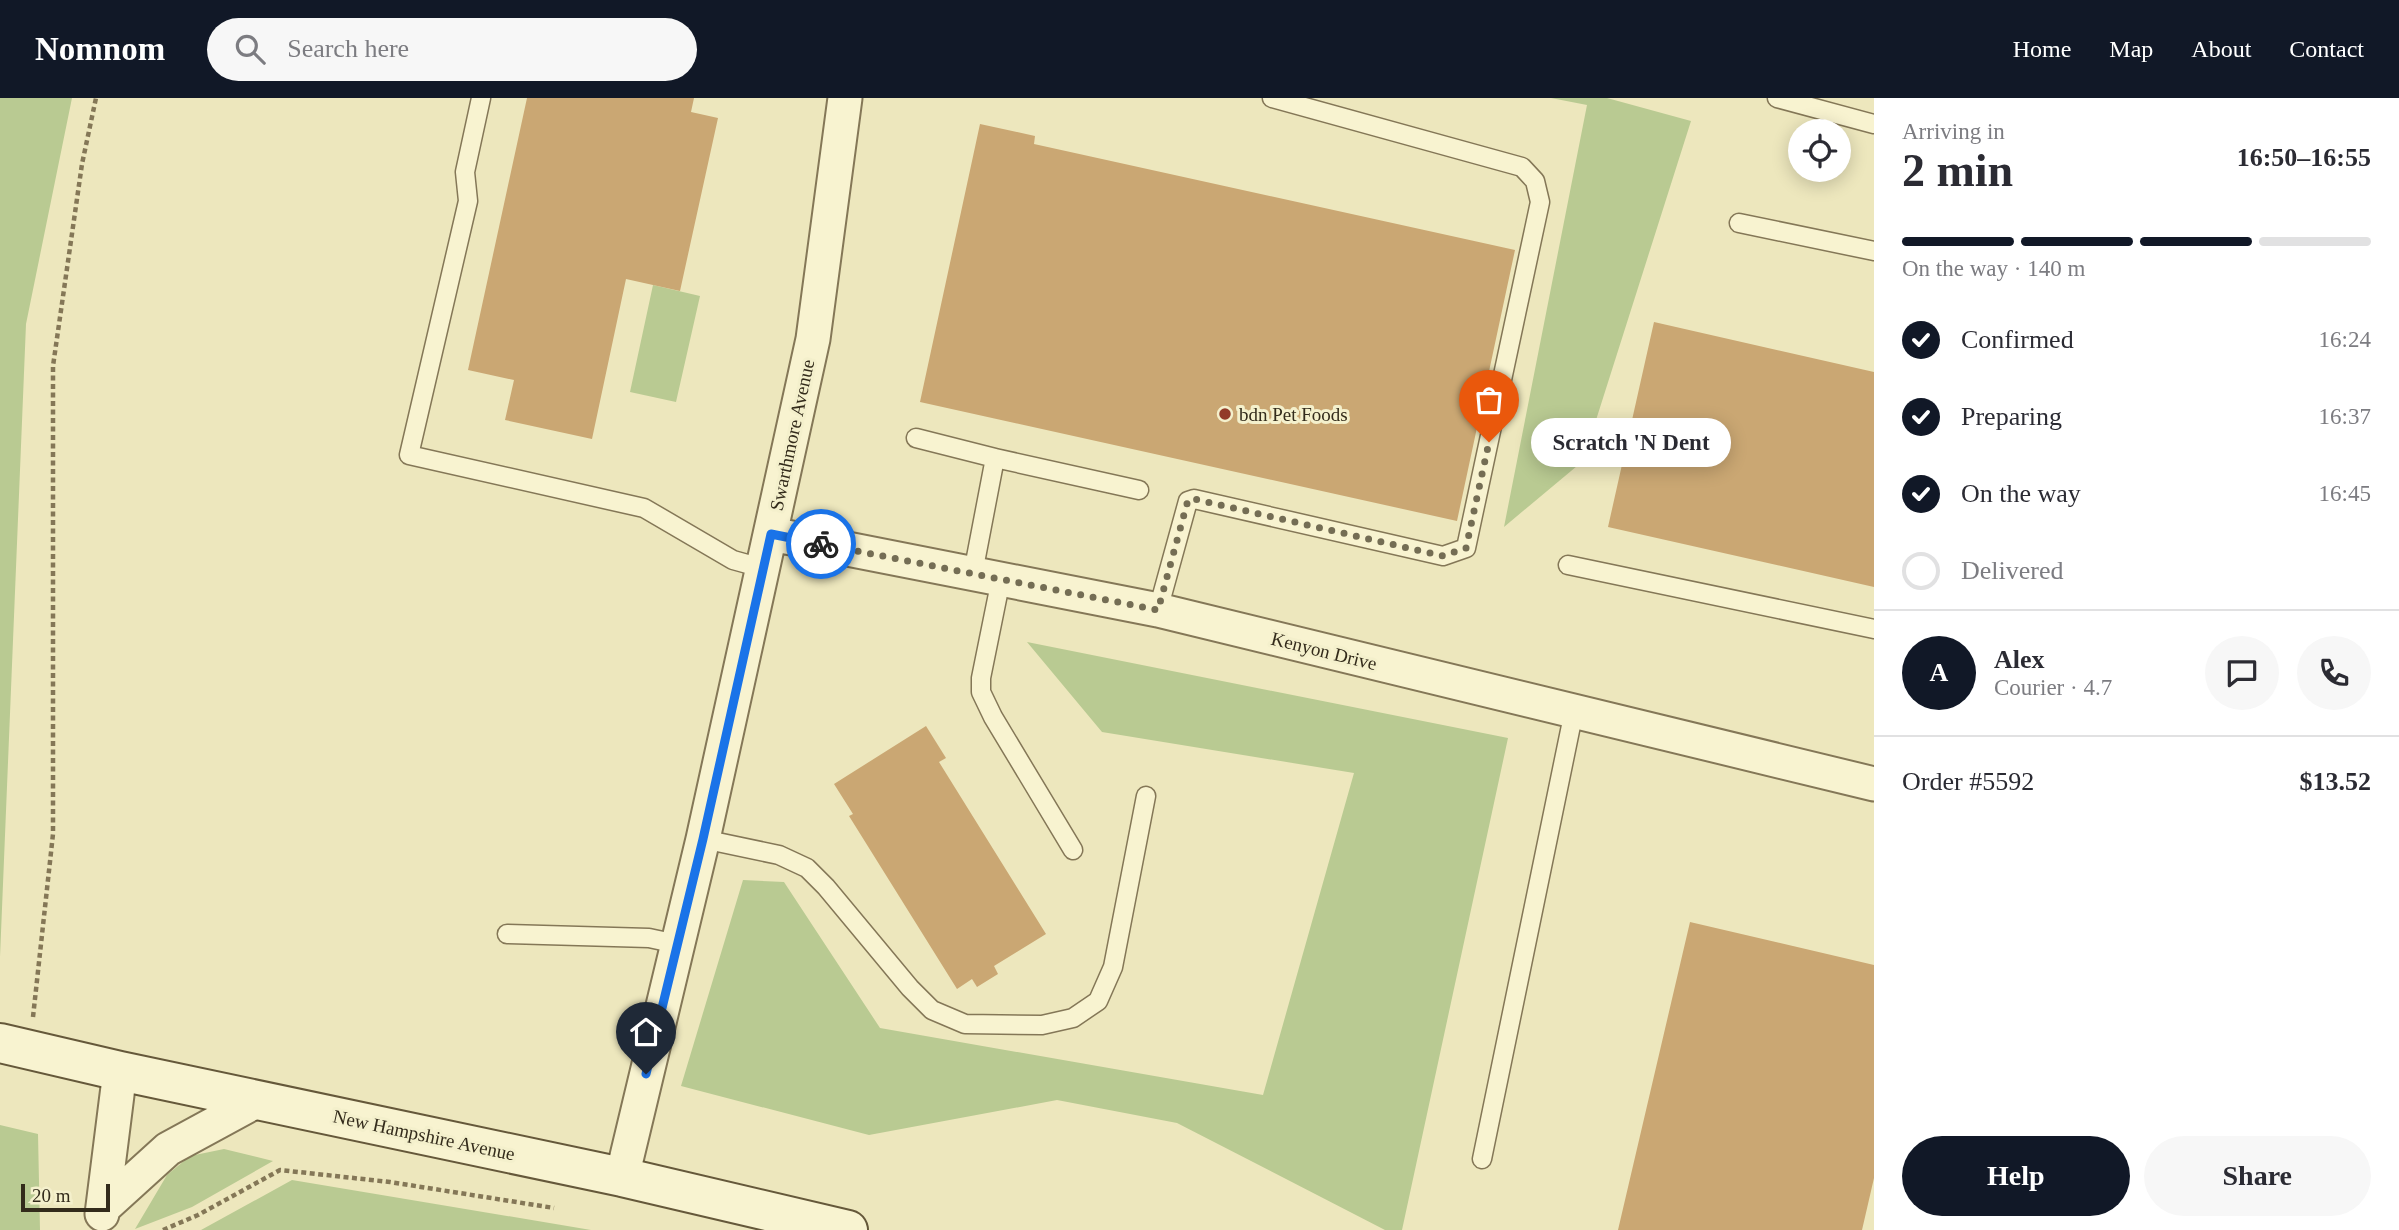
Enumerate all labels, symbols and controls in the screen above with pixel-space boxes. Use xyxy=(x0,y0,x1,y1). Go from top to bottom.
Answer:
search box xyxy=(207,18,697,81)
icon: search xyxy=(231,30,269,68)
text: Nomnom xyxy=(35,31,165,67)
text: Search here xyxy=(287,34,409,63)
text: Home xyxy=(2013,36,2071,62)
text: Map xyxy=(2109,36,2153,62)
text: About xyxy=(2191,36,2251,62)
text: Contact xyxy=(2289,36,2364,62)
map controls xyxy=(1788,119,1851,182)
button: locate xyxy=(1788,119,1851,182)
text: Arriving in xyxy=(1902,119,2005,144)
text: 16:50–16:55 xyxy=(2237,143,2371,172)
text: 2 min xyxy=(1902,145,2013,196)
text: On the way · 140 m xyxy=(1902,256,2085,281)
icon: check xyxy=(1902,321,1940,359)
text: Confirmed xyxy=(1961,325,2074,354)
text: 16:24 xyxy=(2319,327,2371,352)
street label: Swarthmore Avenue xyxy=(766,357,818,513)
pin xyxy=(1459,370,1519,442)
icon: bag xyxy=(1470,381,1508,419)
icon: check xyxy=(1902,398,1940,436)
text: Preparing xyxy=(1961,402,2062,431)
place label: bdn Pet Foods xyxy=(1239,404,1348,425)
text: 16:37 xyxy=(2319,404,2371,429)
marker: bdn Pet Foods xyxy=(1217,406,1233,422)
callout: Scratch 'N Dent xyxy=(1531,418,1730,466)
text: Scratch 'N Dent xyxy=(1552,430,1710,455)
icon: check xyxy=(1902,475,1940,513)
text: On the way xyxy=(1961,479,2081,508)
text: 16:45 xyxy=(2319,481,2371,506)
courier xyxy=(786,509,856,579)
icon: bike xyxy=(802,525,840,563)
text: Delivered xyxy=(1961,556,2064,585)
street label: Kenyon Drive xyxy=(1269,628,1379,674)
button: chat xyxy=(2205,636,2279,710)
button: phone xyxy=(2297,636,2371,710)
text: Alex xyxy=(1994,645,2045,674)
text: A xyxy=(1930,658,1948,687)
text: Courier · 4.7 xyxy=(1994,675,2112,700)
text: Order #5592 xyxy=(1902,767,2034,796)
text: $13.52 xyxy=(2300,767,2371,796)
pin xyxy=(616,1002,676,1074)
icon: home xyxy=(627,1013,665,1051)
street label: New Hampshire Avenue xyxy=(331,1105,517,1165)
button: Help xyxy=(1902,1136,2130,1216)
button: Share xyxy=(2144,1136,2371,1216)
scale bar xyxy=(21,1181,110,1213)
text: 20 m xyxy=(32,1185,71,1206)

